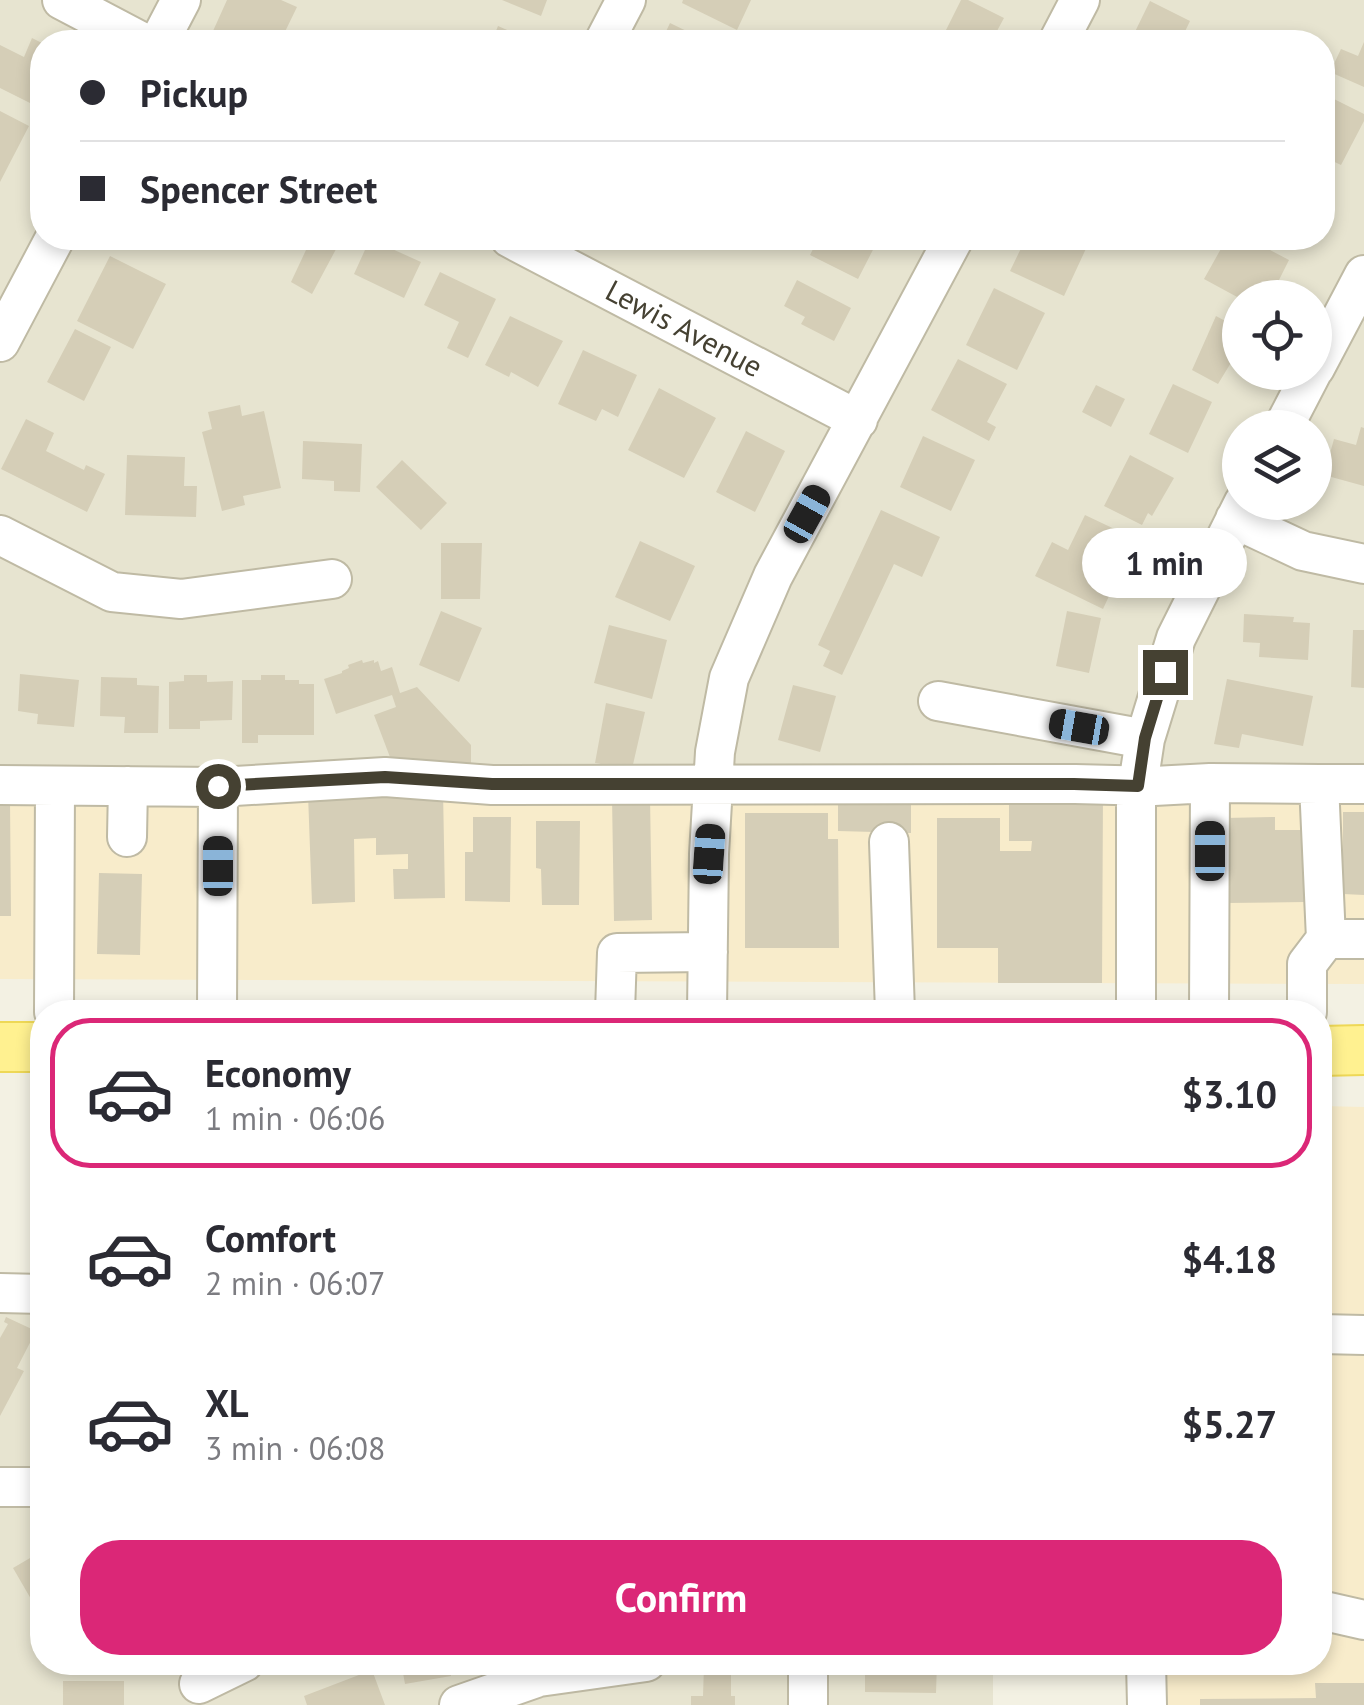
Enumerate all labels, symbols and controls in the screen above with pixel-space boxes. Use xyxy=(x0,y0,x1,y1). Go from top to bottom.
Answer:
text: Pickup xyxy=(140,68,248,117)
text: Spencer Street xyxy=(140,164,377,213)
street label: Lewis Avenue xyxy=(600,270,770,385)
map controls xyxy=(1222,280,1332,520)
button: locate xyxy=(1222,280,1332,390)
button: layers xyxy=(1222,410,1332,520)
car xyxy=(779,480,835,548)
callout: 1 min xyxy=(1082,527,1248,597)
text: 1 min xyxy=(1125,542,1204,584)
route end xyxy=(1143,650,1188,695)
car xyxy=(1047,707,1111,747)
route start xyxy=(196,764,241,809)
car xyxy=(1195,821,1225,881)
car xyxy=(692,823,726,885)
car xyxy=(203,836,233,896)
icon: car xyxy=(85,1048,175,1138)
text: Economy xyxy=(205,1048,351,1097)
text: $3.10 xyxy=(1181,1069,1277,1118)
text: 1 min · 06:06 xyxy=(205,1097,385,1139)
icon: car xyxy=(85,1213,175,1303)
text: Comfort xyxy=(205,1213,336,1262)
text: $4.18 xyxy=(1181,1234,1277,1283)
text: 2 min · 06:07 xyxy=(205,1262,385,1304)
icon: car xyxy=(85,1378,175,1468)
text: XL xyxy=(205,1378,249,1427)
text: $5.27 xyxy=(1181,1399,1277,1448)
text: 3 min · 06:08 xyxy=(205,1427,385,1469)
button: Confirm xyxy=(80,1540,1282,1655)

